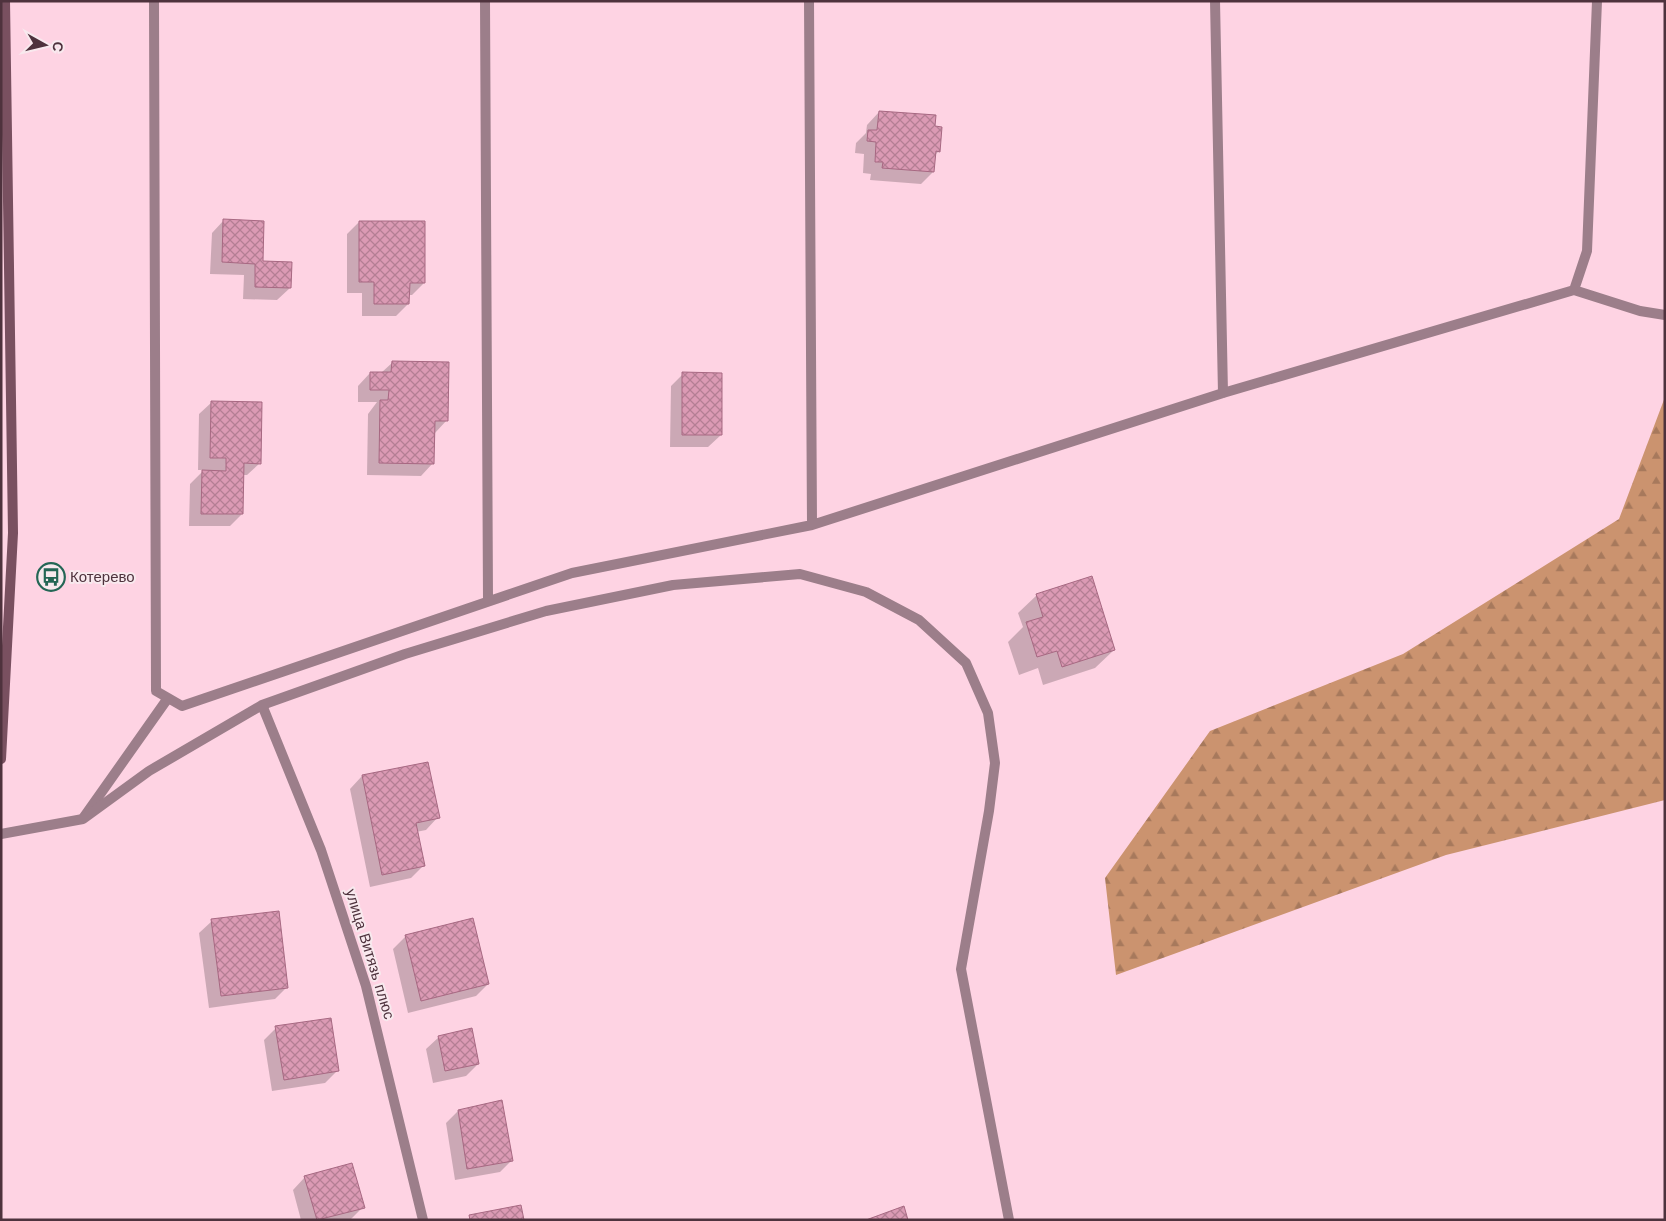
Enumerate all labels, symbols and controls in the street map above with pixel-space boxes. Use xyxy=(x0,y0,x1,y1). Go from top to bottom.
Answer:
north arrow xyxy=(20,20,70,70)
text: С xyxy=(49,41,67,53)
bus stop icon: Котерево xyxy=(36,562,66,592)
place label: Котерево xyxy=(70,568,135,586)
street label: улица Витязь плюс xyxy=(342,887,399,1022)

